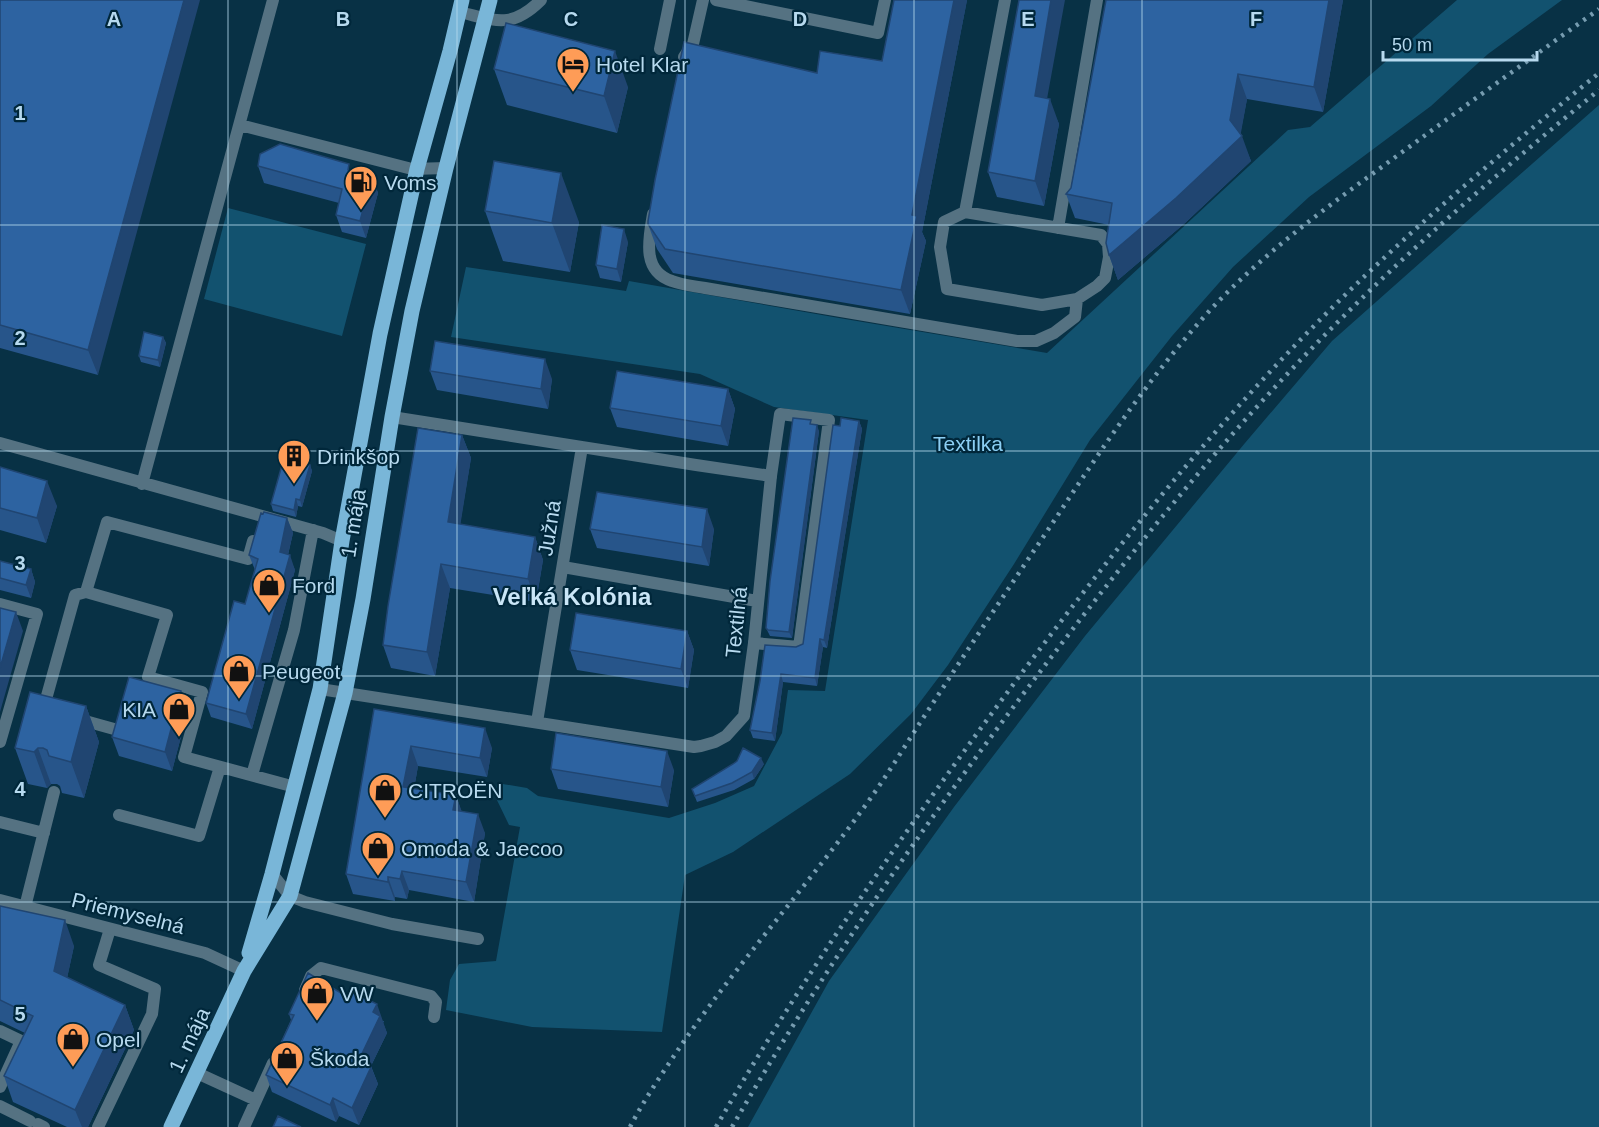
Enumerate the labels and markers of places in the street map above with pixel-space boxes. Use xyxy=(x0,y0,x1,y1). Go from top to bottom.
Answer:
hotel icon: Hotel Klar xyxy=(555,46,591,93)
place label: Hotel Klar xyxy=(596,53,688,76)
fuel station icon: Voms xyxy=(343,164,379,211)
place label: Voms xyxy=(384,171,437,194)
building icon: Drinkšop xyxy=(276,438,312,485)
place label: Drinkšop xyxy=(317,445,400,468)
shop icon: Ford xyxy=(251,567,287,614)
place label: Ford xyxy=(292,574,335,597)
shop icon: Peugeot xyxy=(221,653,257,700)
place label: Peugeot xyxy=(262,660,340,683)
shop icon: KIA xyxy=(161,691,197,738)
place label: KIA xyxy=(122,698,156,721)
shop icon: CITROËN xyxy=(367,772,403,819)
place label: CITROËN xyxy=(408,779,503,802)
shop icon: Omoda & Jaecoo xyxy=(360,830,396,877)
place label: Omoda & Jaecoo xyxy=(401,837,563,860)
shop icon: VW xyxy=(299,975,335,1022)
place label: VW xyxy=(340,982,374,1005)
shop icon: Opel xyxy=(55,1021,91,1068)
place label: Opel xyxy=(96,1028,140,1051)
shop icon: Škoda xyxy=(269,1040,305,1087)
place label: Škoda xyxy=(310,1047,370,1070)

